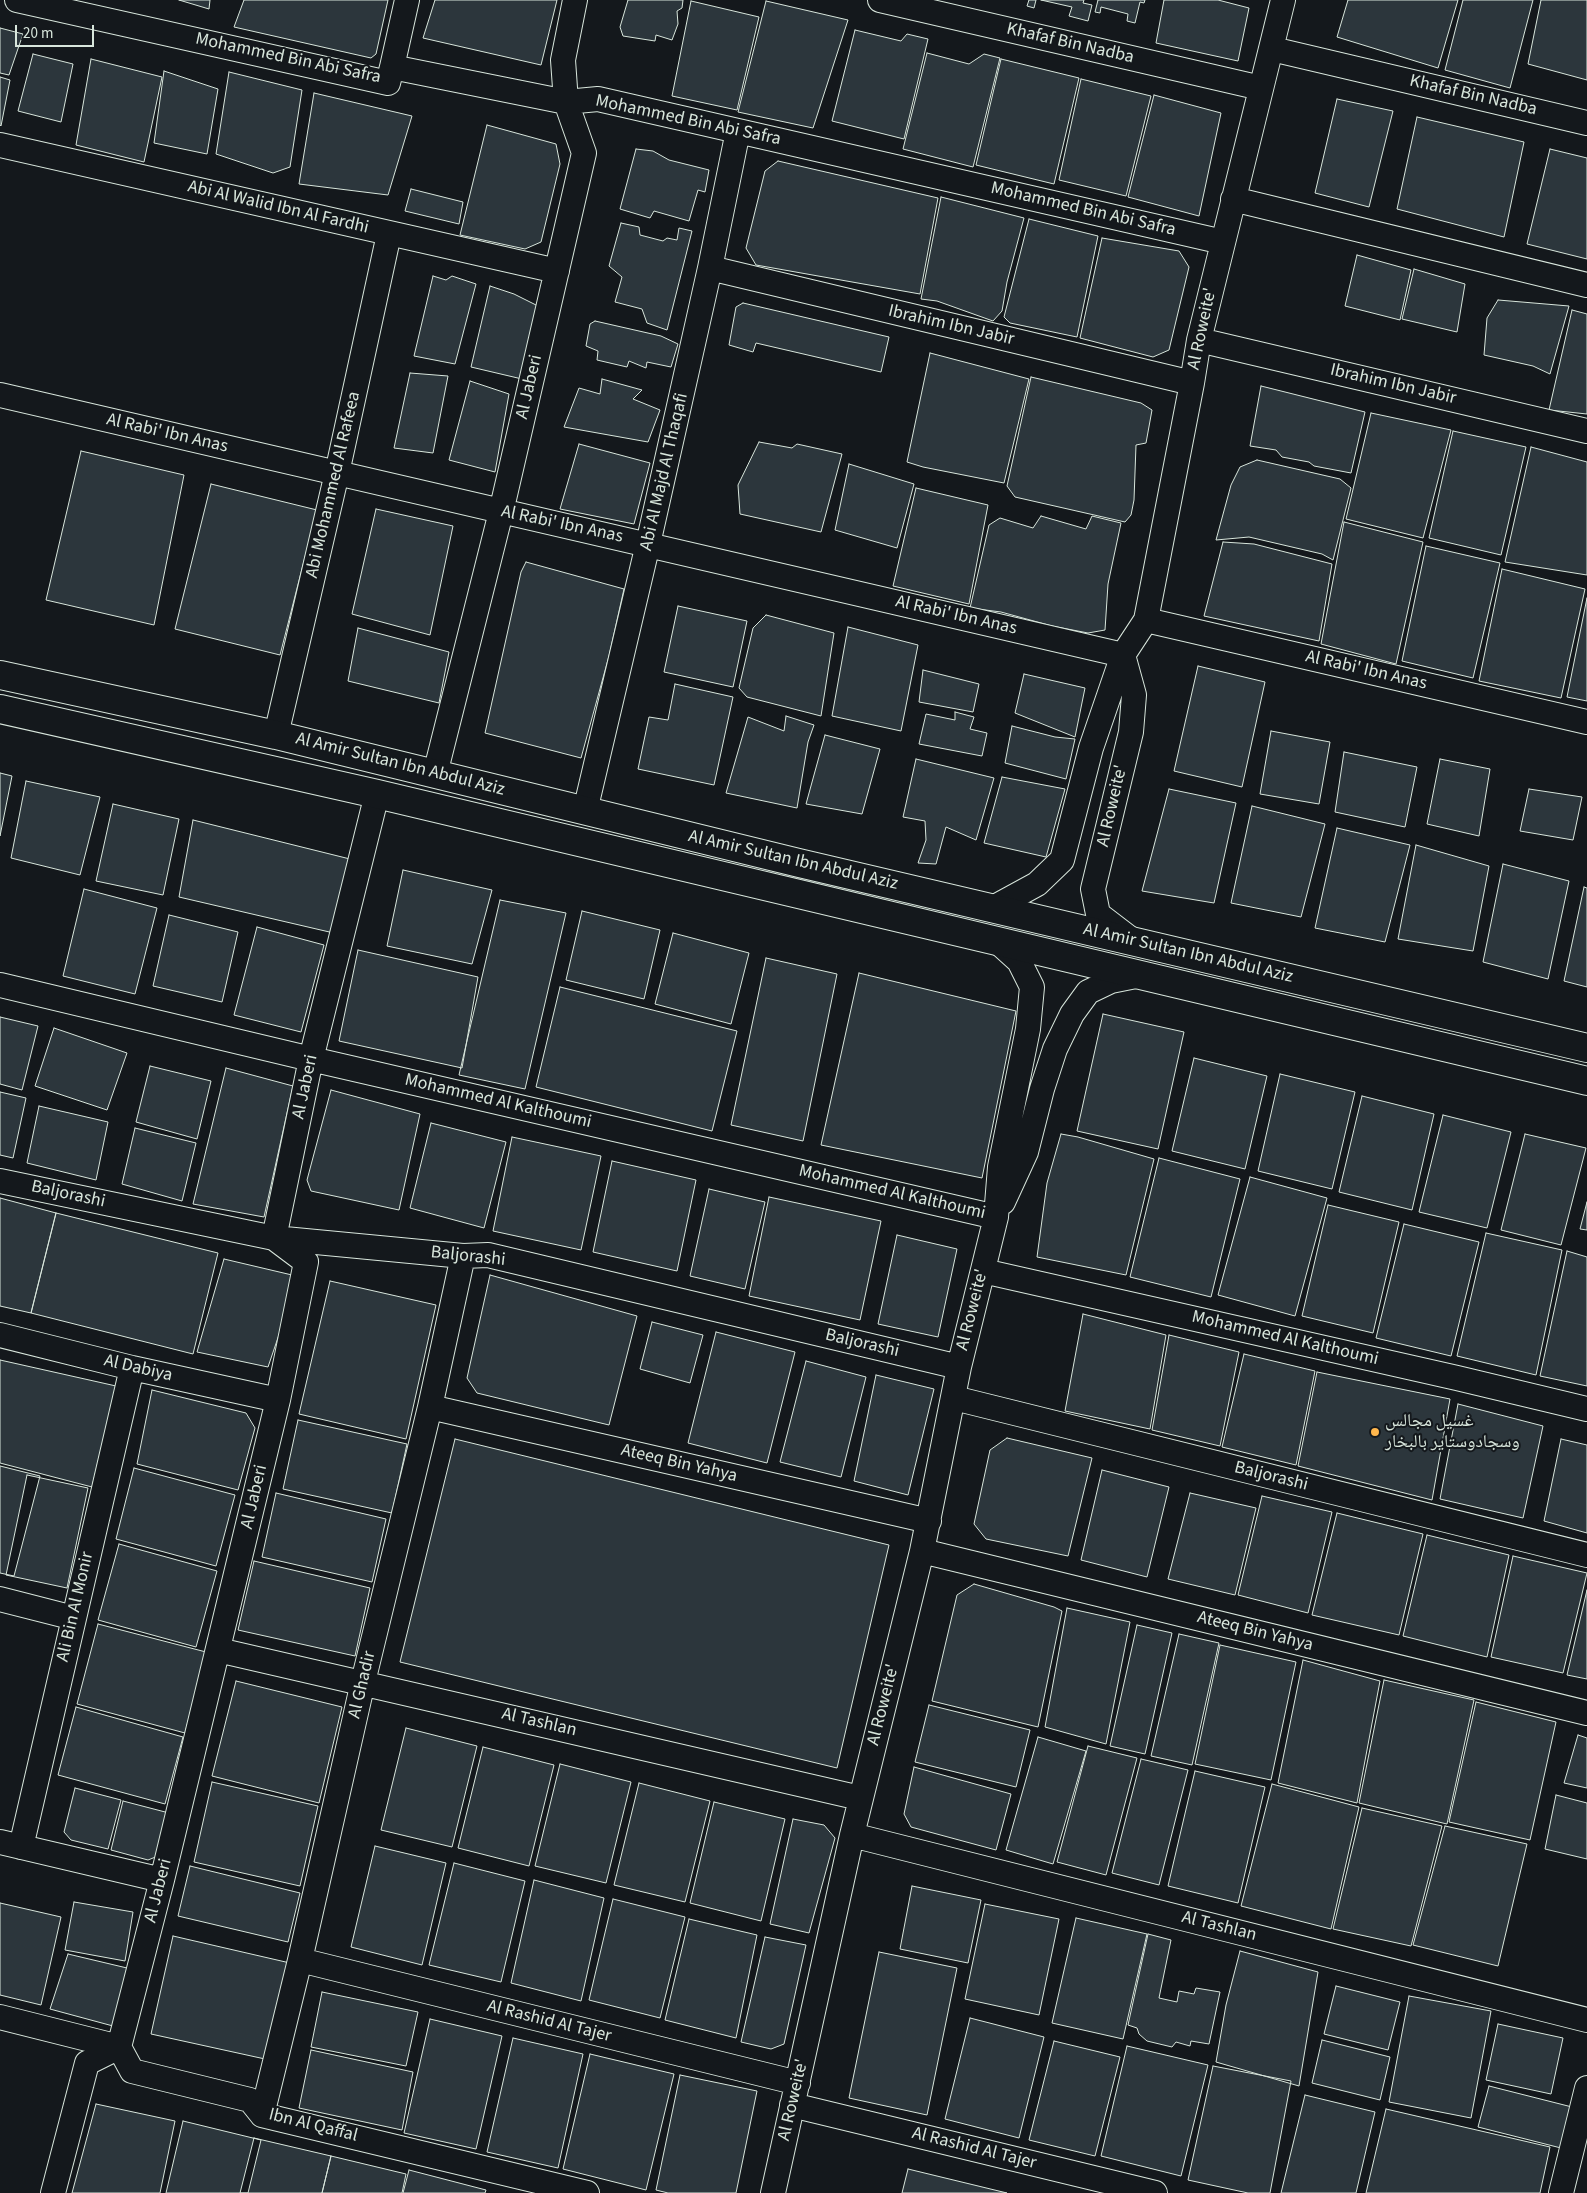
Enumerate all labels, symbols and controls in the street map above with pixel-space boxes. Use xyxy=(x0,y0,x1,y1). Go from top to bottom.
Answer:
scale bar xyxy=(18,15,96,47)
street label: Khafaf Bin Nadba xyxy=(1004,19,1136,69)
text: 20 m xyxy=(23,23,53,44)
street label: Mohammed Bin Abi Safra xyxy=(193,29,383,89)
street label: Khafaf Bin Nadba xyxy=(1407,71,1539,121)
street label: Mohammed Bin Abi Safra xyxy=(593,91,783,151)
street label: Abi Al Walid Ibn Al Fardhi xyxy=(185,177,371,239)
street label: Mohammed Bin Abi Safra xyxy=(988,178,1178,242)
street label: Al Roweite' xyxy=(1184,286,1222,372)
street label: Ibrahim Ibn Jabir xyxy=(886,301,1016,351)
street label: Al Jaberi xyxy=(512,353,548,421)
street label: Ibrahim Ibn Jabir xyxy=(1328,360,1458,410)
street label: Abi Mohammed Al Rafeea xyxy=(302,390,366,580)
street label: Abi Al Majd Al Thaqafi xyxy=(636,391,694,553)
street label: Al Rabi' Ibn Anas xyxy=(104,410,230,458)
street label: Al Rabi' Ibn Anas xyxy=(499,502,625,548)
street label: Al Rabi' Ibn Anas xyxy=(893,592,1019,640)
street label: Al Rabi' Ibn Anas xyxy=(1303,647,1429,695)
street label: Al Amir Sultan Ibn Abdul Aziz xyxy=(293,729,507,801)
street label: Al Roweite' xyxy=(1093,763,1133,849)
street label: Al Amir Sultan Ibn Abdul Aziz xyxy=(686,826,900,896)
street label: Al Amir Sultan Ibn Abdul Aziz xyxy=(1081,919,1295,989)
street label: Al Jaberi xyxy=(289,1053,323,1121)
street label: Mohammed Al Kalthoumi xyxy=(403,1070,593,1134)
street label: Mohammed Al Kalthoumi xyxy=(797,1161,987,1225)
street label: Baljorashi xyxy=(29,1177,107,1213)
street label: Baljorashi xyxy=(429,1242,507,1272)
street label: Al Roweite' xyxy=(952,1267,994,1353)
street label: Mohammed Al Kalthoumi xyxy=(1190,1307,1380,1371)
street label: Baljorashi xyxy=(823,1325,901,1363)
street label: Al Dabiya xyxy=(102,1351,174,1387)
place label: غسيل مجالس وسجادوستاير بالبخار xyxy=(1385,1411,1520,1454)
marker: غسيل مجالس وسجادوستاير بالبخار xyxy=(1369,1426,1381,1438)
street label: Ateeq Bin Yahya xyxy=(619,1440,739,1488)
street label: Baljorashi xyxy=(1232,1457,1310,1497)
street label: Al Jaberi xyxy=(237,1463,273,1531)
street label: Ali Bin Al Monir xyxy=(53,1550,99,1664)
street label: Ateeq Bin Yahya xyxy=(1195,1607,1315,1657)
street label: Al Ghadir xyxy=(345,1649,381,1721)
street label: Al Roweite' xyxy=(863,1662,905,1748)
street label: Al Tashlan xyxy=(499,1704,579,1742)
street label: Al Jaberi xyxy=(141,1857,177,1925)
street label: Al Tashlan xyxy=(1179,1907,1259,1947)
street label: Al Rashid Al Tajer xyxy=(485,1996,613,2048)
street label: Al Roweite' xyxy=(774,2057,814,2143)
street label: Ibn Al Qaffal xyxy=(266,2105,360,2147)
street label: Al Rashid Al Tajer xyxy=(910,2123,1038,2175)

